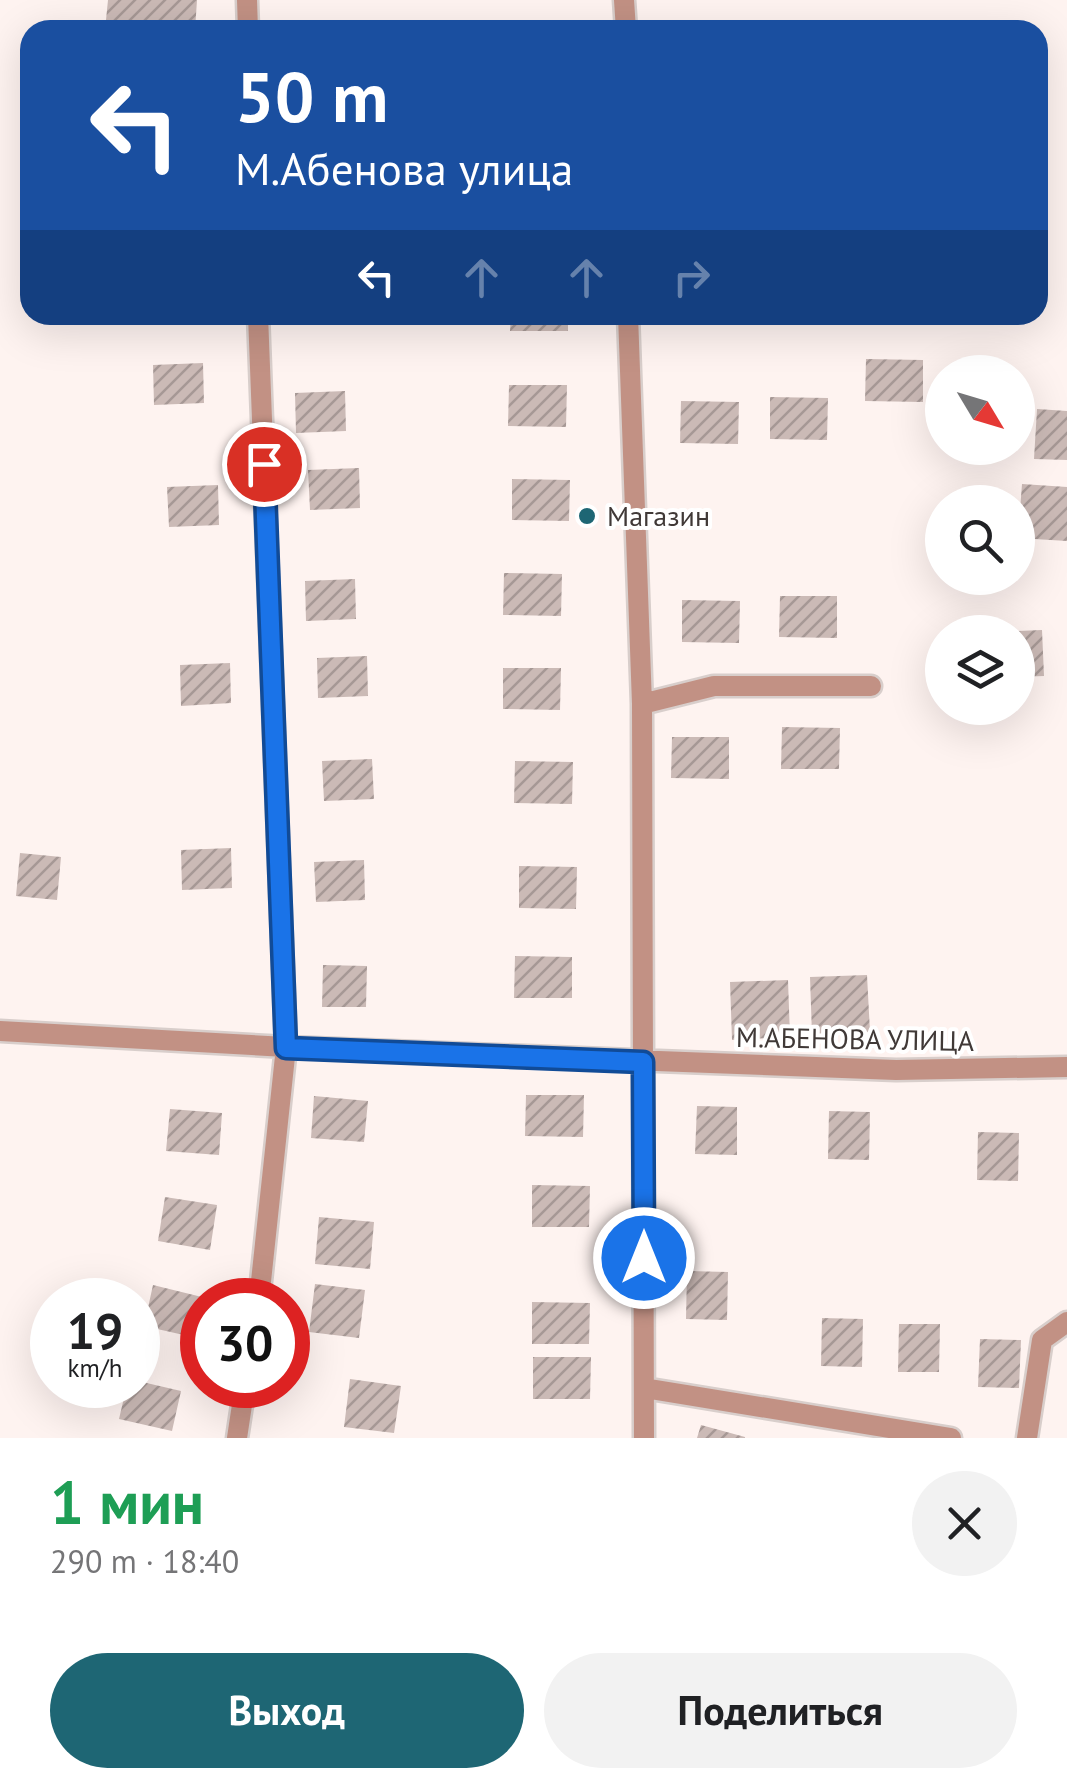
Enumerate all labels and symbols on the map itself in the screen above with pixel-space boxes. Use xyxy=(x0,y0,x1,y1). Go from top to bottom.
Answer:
north arrow xyxy=(925,355,1035,465)
pin xyxy=(222,422,307,507)
place label: Магазин xyxy=(607,497,710,534)
marker: Магазин xyxy=(576,505,598,527)
street label: М.АБЕНОВА УЛИЦА xyxy=(736,1018,975,1059)
position arrow xyxy=(592,1206,696,1310)
speed limit sign: 30 xyxy=(180,1278,310,1408)

